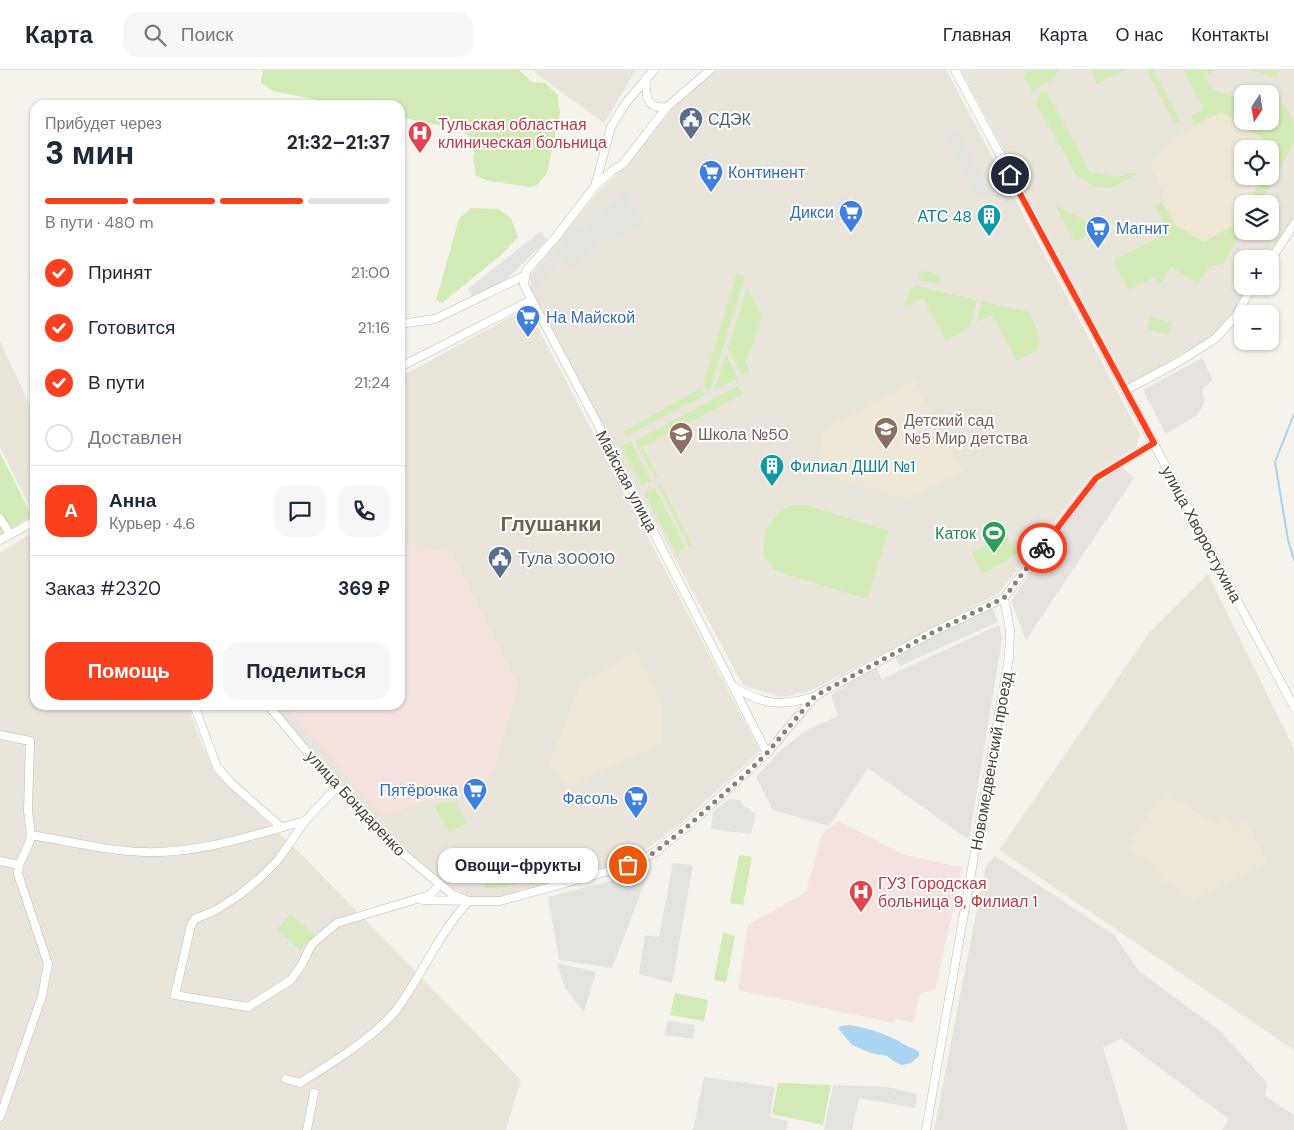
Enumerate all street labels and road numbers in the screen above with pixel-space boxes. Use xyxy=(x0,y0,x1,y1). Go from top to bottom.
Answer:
street label: Майская улица xyxy=(591,427,662,536)
street label: улица Хворостухина xyxy=(1157,462,1247,606)
street label: Новомедвенский проезд xyxy=(965,669,1018,852)
street label: улица Бондаренко xyxy=(301,746,410,861)

